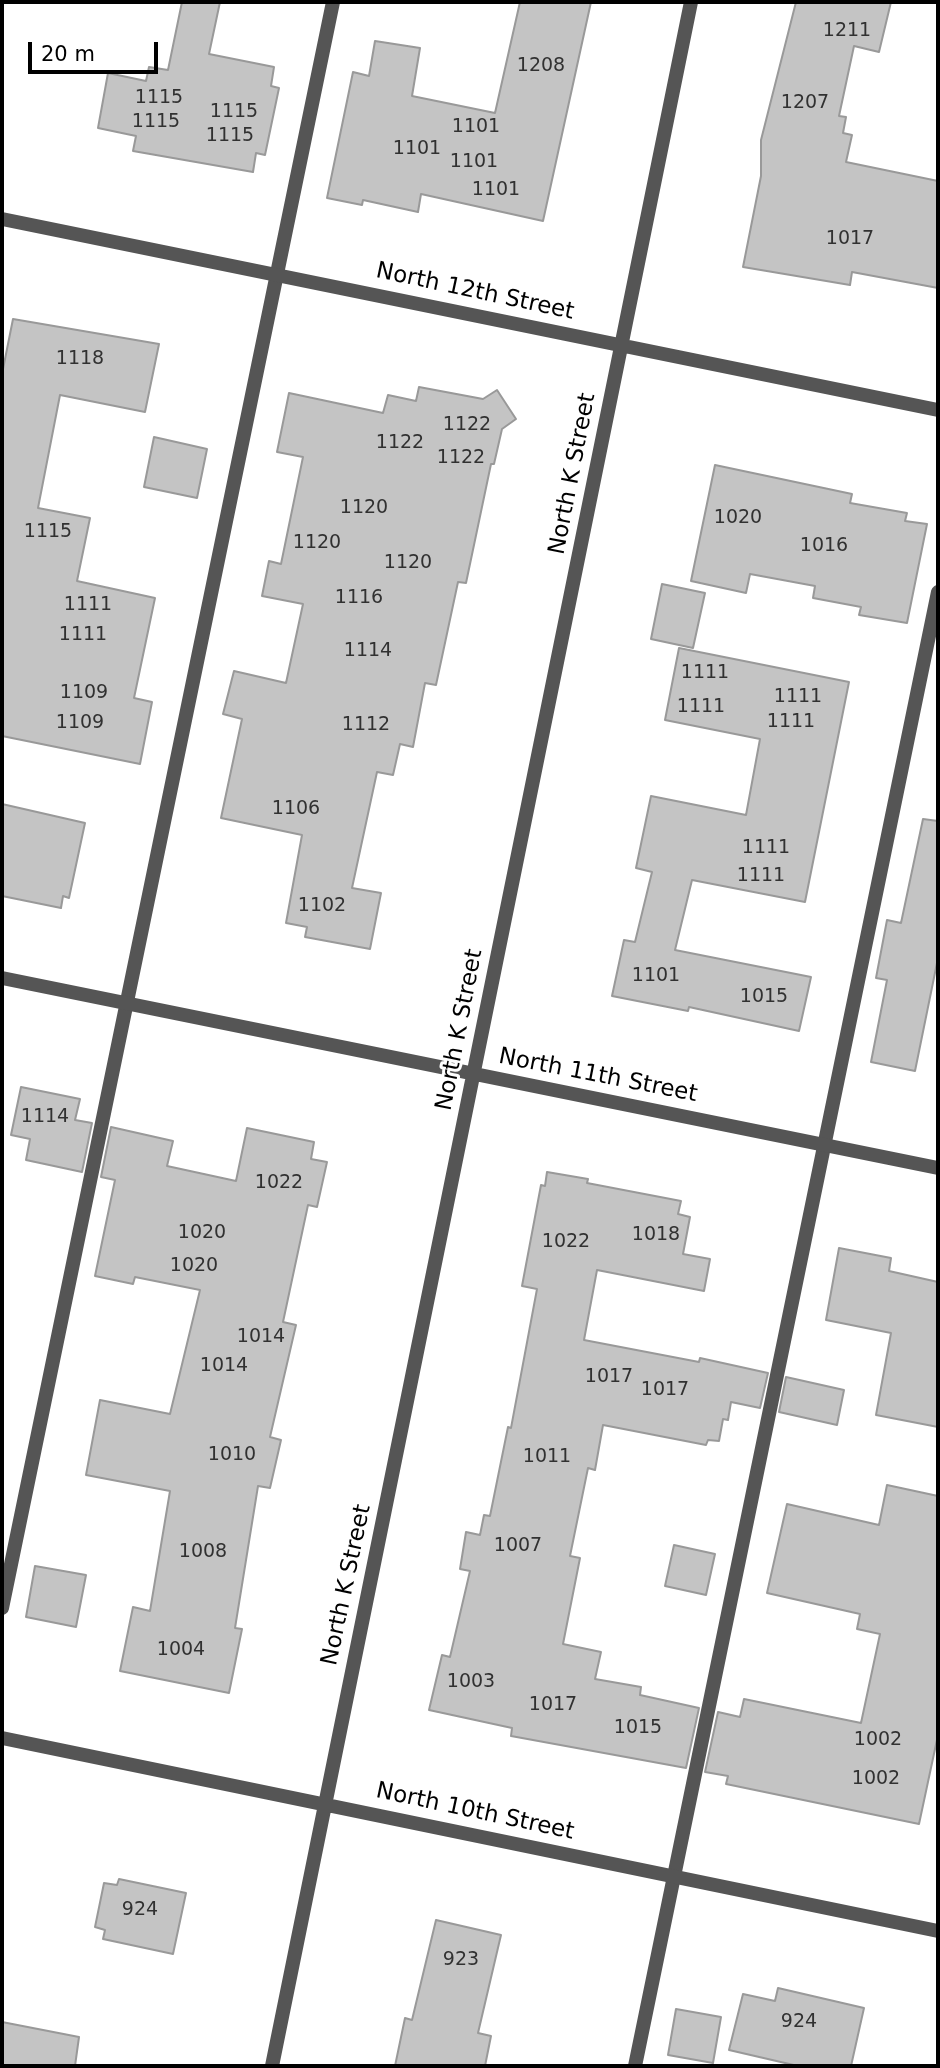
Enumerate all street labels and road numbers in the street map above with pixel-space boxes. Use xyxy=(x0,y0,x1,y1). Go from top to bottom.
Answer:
street label: North 12th Street xyxy=(373,258,577,326)
street label: North K Street xyxy=(544,391,602,557)
street label: North K Street xyxy=(431,947,489,1113)
street label: North 11th Street xyxy=(496,1043,700,1109)
street label: North K Street xyxy=(316,1502,378,1668)
street label: North 10th Street xyxy=(373,1778,577,1846)

